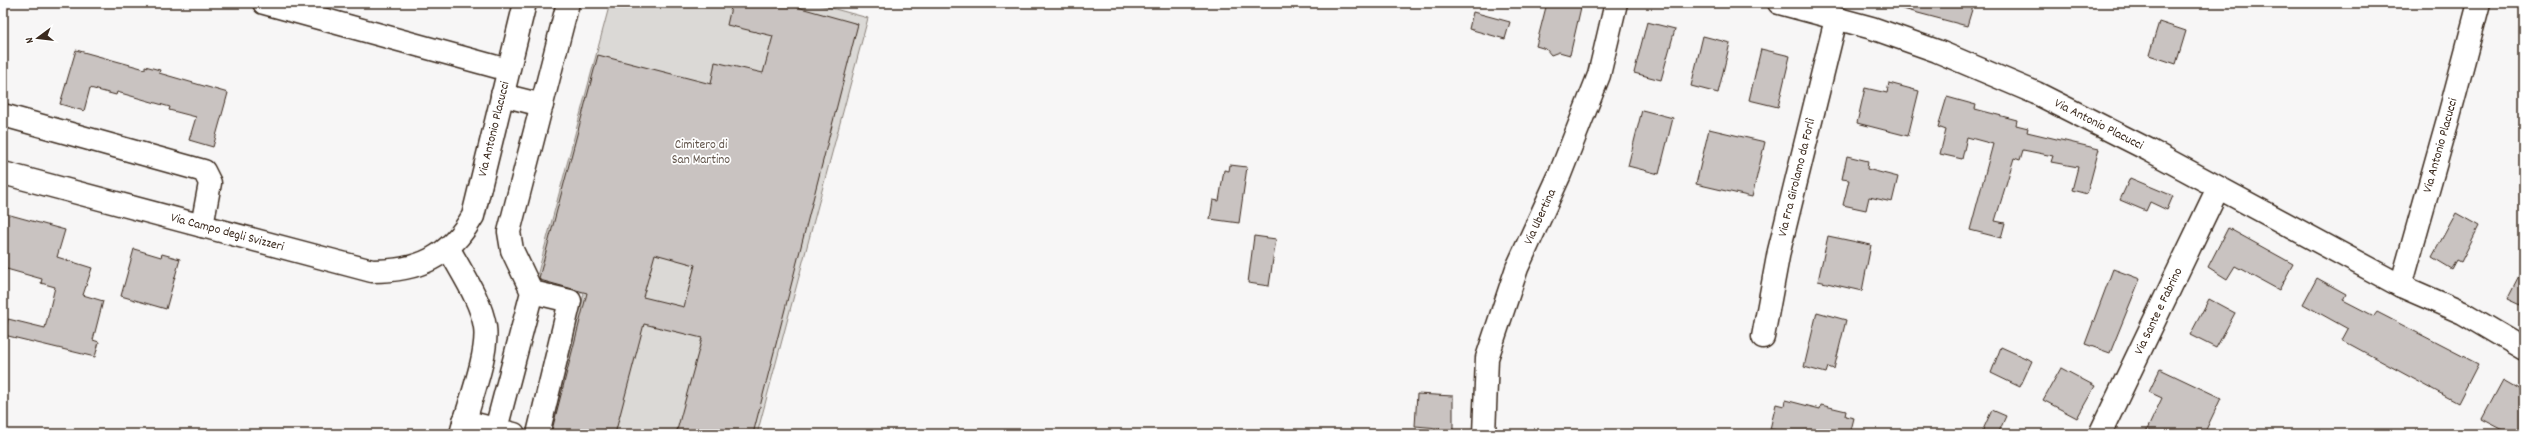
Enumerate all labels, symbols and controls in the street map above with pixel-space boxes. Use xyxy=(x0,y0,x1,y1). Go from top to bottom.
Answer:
north arrow xyxy=(18,18,58,58)
text: N xyxy=(22,35,39,45)
street label: Via Antonio Placucci xyxy=(473,79,515,179)
street label: Via Antonio Placucci xyxy=(2051,94,2147,155)
street label: Via Antonio Placucci xyxy=(2418,95,2463,195)
street label: Via Fra Girolamo da Forlì xyxy=(1773,116,1821,239)
park label: Cimitero di San Martino xyxy=(672,136,730,170)
street label: Via Ubertina xyxy=(1519,185,1562,248)
street label: Via Campo degli Svizzeri xyxy=(169,208,287,257)
street label: Via Sante e Fabrino xyxy=(2130,265,2188,358)

